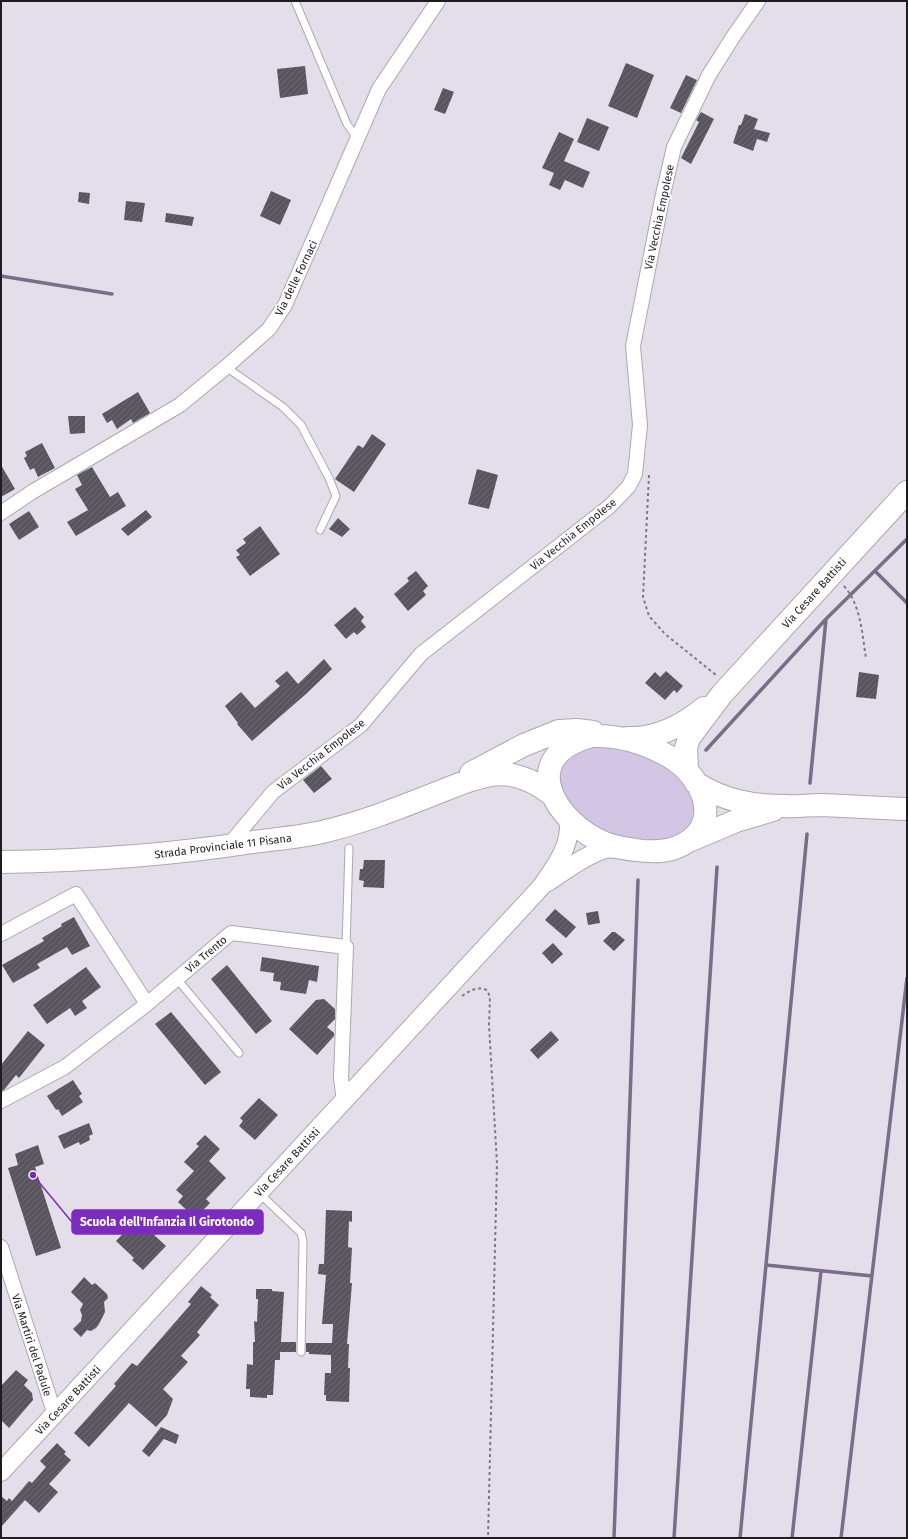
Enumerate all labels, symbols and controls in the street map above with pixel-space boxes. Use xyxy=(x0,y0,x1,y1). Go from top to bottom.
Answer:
street label: Via Vecchia Empolese xyxy=(642,163,677,271)
street label: Via delle Fornaci xyxy=(273,238,320,318)
street label: Via Vecchia Empolese xyxy=(528,496,619,573)
street label: Via Cesare Battisti xyxy=(779,556,849,631)
street label: Via Vecchia Empolese xyxy=(275,716,368,793)
street label: Strada Provinciale 11 Pisana xyxy=(154,832,292,861)
street label: Via Trento xyxy=(183,933,230,975)
street label: Via Cesare Battisti xyxy=(252,1125,323,1200)
callout: Scuola dell'Infanzia Il Girotondo xyxy=(72,1210,263,1234)
text: Scuola dell'Infanzia Il Girotondo xyxy=(80,1215,254,1229)
street label: Via Martiri del Padule xyxy=(9,1292,54,1398)
street label: Via Cesare Battisti xyxy=(33,1363,104,1438)

